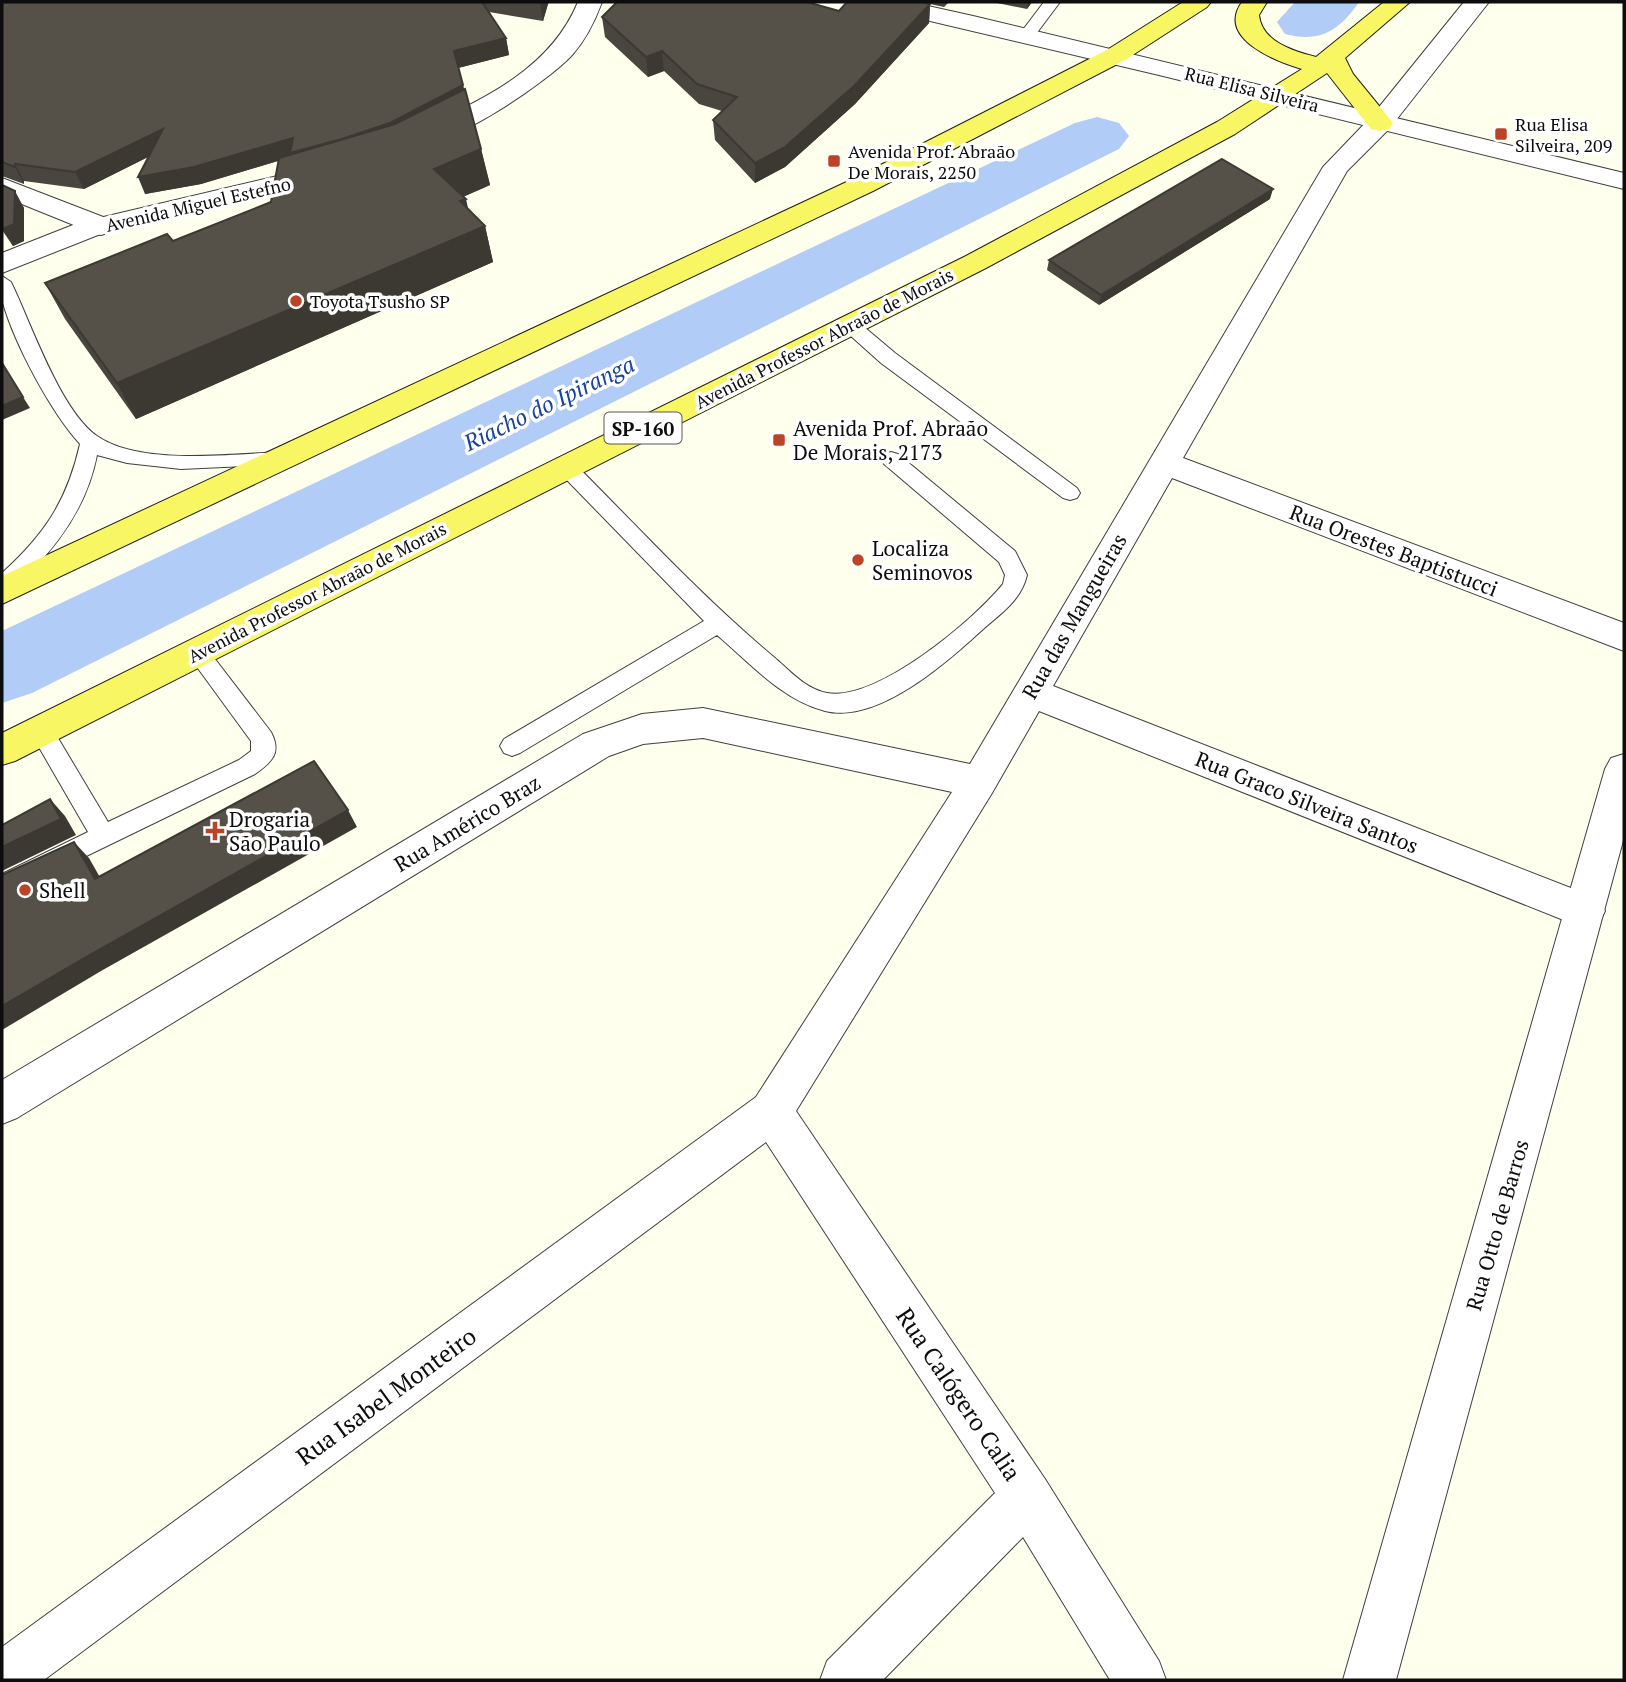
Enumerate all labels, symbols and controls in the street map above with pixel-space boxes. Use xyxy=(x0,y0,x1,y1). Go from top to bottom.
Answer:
street label: Rua Elisa Silveira xyxy=(1182,61,1322,117)
place label: Rua Elisa Silveira, 209 xyxy=(1515,112,1612,157)
marker: Rua Elisa Silveira, 209 xyxy=(1493,126,1509,142)
place label: Avenida Prof. Abraão De Morais, 2250 xyxy=(848,139,1015,184)
marker: Avenida Prof. Abraão De Morais, 2250 xyxy=(826,153,842,169)
street label: Avenida Miguel Estefno xyxy=(103,171,293,237)
street label: Avenida Professor Abraão de Morais xyxy=(691,262,957,414)
place label: Toyota Tsusho SP xyxy=(310,289,450,313)
marker: Toyota Tsusho SP xyxy=(288,293,304,309)
water label: Riacho do Ipiranga xyxy=(458,348,640,458)
road number: SP-160 xyxy=(604,412,682,444)
place label: Avenida Prof. Abraão De Morais, 2173 xyxy=(793,414,988,466)
marker: Avenida Prof. Abraão De Morais, 2173 xyxy=(771,432,787,448)
street label: Rua Orestes Baptistucci xyxy=(1286,497,1502,603)
street label: Avenida Professor Abraão de Morais xyxy=(184,516,450,668)
street label: Rua das Mangueiras xyxy=(1015,528,1133,704)
place label: Localiza Seminovos xyxy=(872,534,973,586)
marker: Localiza Seminovos xyxy=(850,552,866,568)
street label: Rua Graco Silveira Santos xyxy=(1191,744,1423,860)
street label: Rua Américo Braz xyxy=(389,768,545,878)
place label: Drogaria São Paulo xyxy=(229,805,321,857)
marker: Drogaria São Paulo xyxy=(207,823,223,839)
place label: Shell xyxy=(39,876,86,904)
marker: Shell xyxy=(17,882,33,898)
street label: Rua Otto de Barros xyxy=(1459,1136,1535,1314)
street label: Rua Calógero Calia xyxy=(889,1301,1029,1487)
street label: Rua Isabel Monteiro xyxy=(290,1320,482,1472)

